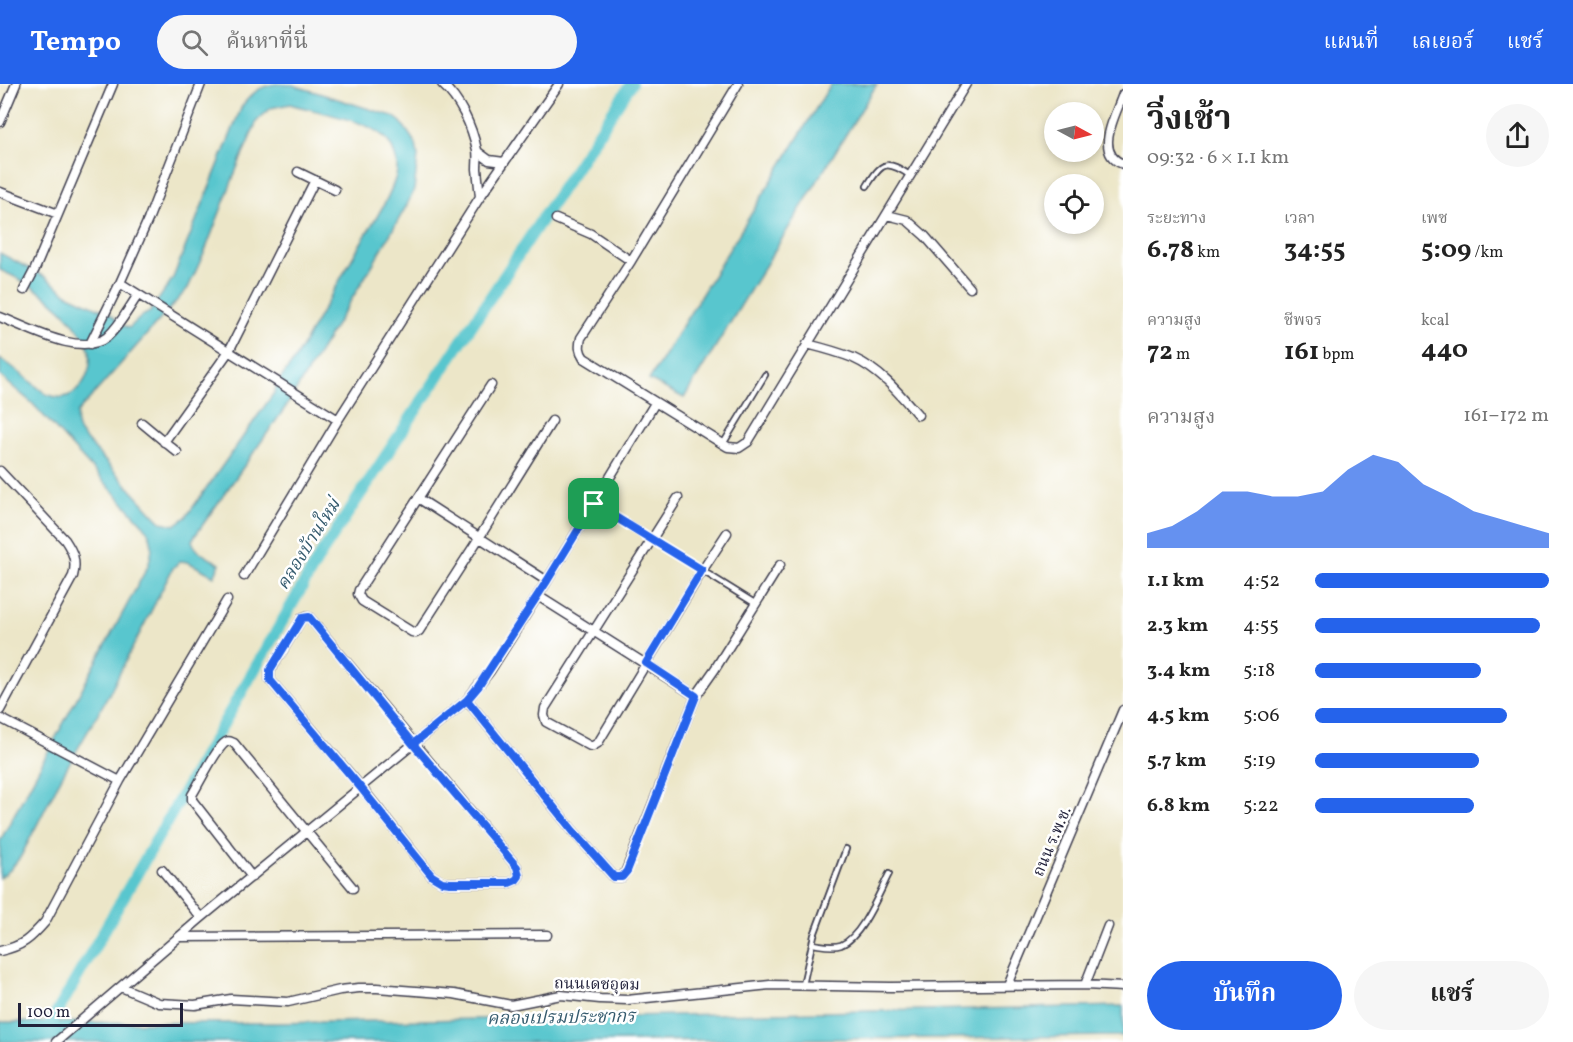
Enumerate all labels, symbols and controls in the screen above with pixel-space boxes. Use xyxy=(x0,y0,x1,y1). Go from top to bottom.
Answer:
search box xyxy=(157,15,577,69)
text: Tempo xyxy=(30,23,121,62)
icon: search xyxy=(178,26,211,59)
text: ค้นหาที่นี่ xyxy=(226,27,308,58)
text: แผนที่ xyxy=(1324,28,1379,57)
text: เลเยอร์ xyxy=(1412,28,1474,57)
text: แชร์ xyxy=(1507,28,1543,57)
text: วิ่งเช้า xyxy=(1147,98,1232,144)
north arrow xyxy=(1044,102,1104,162)
map controls xyxy=(1044,102,1104,234)
button: share xyxy=(1486,104,1549,167)
text: 09:32 · 6 × 1.1 km xyxy=(1147,144,1289,172)
button: locate xyxy=(1044,174,1104,234)
text: ระยะทาง xyxy=(1147,208,1206,230)
text: เวลา xyxy=(1284,208,1315,230)
text: เพซ xyxy=(1421,208,1448,230)
text: 6.78 xyxy=(1147,232,1194,268)
text: 34:55 xyxy=(1284,232,1345,268)
text: 5:09 xyxy=(1421,232,1471,268)
text: km xyxy=(1194,242,1220,264)
text: /km xyxy=(1471,242,1503,264)
text: ความสูง xyxy=(1147,310,1202,332)
text: ชีพจร xyxy=(1284,310,1322,332)
text: kcal xyxy=(1421,310,1449,332)
text: 440 xyxy=(1421,332,1468,368)
text: 72 xyxy=(1147,334,1173,370)
text: 161 xyxy=(1284,334,1319,370)
text: m xyxy=(1173,344,1190,366)
text: bpm xyxy=(1319,344,1354,366)
text: 161–172 m xyxy=(1463,402,1549,430)
text: ความสูง xyxy=(1147,404,1215,432)
pin xyxy=(568,478,619,529)
icon: arrive xyxy=(577,487,610,520)
water label: คลองบ้านใหม่ xyxy=(270,491,349,595)
text: 1.1 km xyxy=(1147,567,1204,595)
text: 4:52 xyxy=(1243,567,1280,595)
text: 2.3 km xyxy=(1147,612,1208,640)
text: 4:55 xyxy=(1243,612,1279,640)
text: 3.4 km xyxy=(1147,657,1210,685)
text: 5:18 xyxy=(1243,657,1275,685)
text: 4.5 km xyxy=(1147,702,1210,730)
text: 5:06 xyxy=(1243,702,1280,730)
text: 5.7 km xyxy=(1147,747,1207,775)
text: 5:19 xyxy=(1243,747,1275,775)
text: 6.8 km xyxy=(1147,792,1210,820)
text: 5:22 xyxy=(1243,792,1279,820)
street label: ถนน ร.พ.ช. xyxy=(1028,803,1077,880)
button: บันทึก xyxy=(1147,961,1342,1030)
button: แชร์ xyxy=(1354,961,1549,1030)
street label: ถนนเดชอุดม xyxy=(554,973,640,997)
scale bar xyxy=(18,1000,183,1028)
text: 100 m xyxy=(27,1002,70,1024)
water label: คลองเปรมประชากร xyxy=(487,1005,637,1032)

